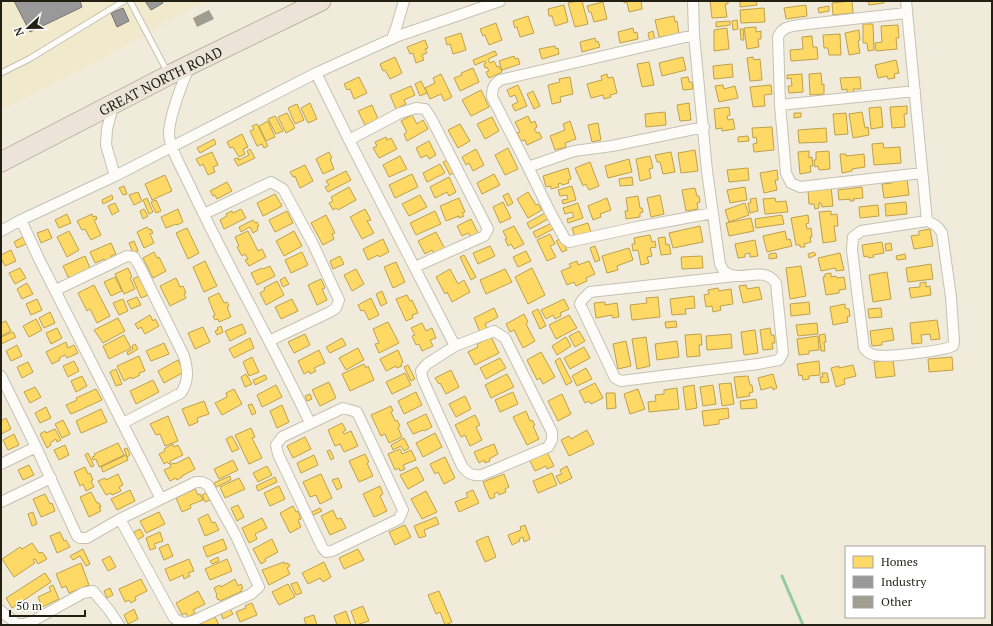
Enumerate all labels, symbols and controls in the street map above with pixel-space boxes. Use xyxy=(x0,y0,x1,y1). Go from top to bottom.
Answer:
north arrow xyxy=(8,8,48,48)
text: N xyxy=(10,25,27,38)
street label: GREAT NORTH ROAD xyxy=(95,41,225,119)
legend xyxy=(845,546,985,618)
text: Homes xyxy=(881,554,918,569)
text: Industry xyxy=(881,574,927,589)
scale bar xyxy=(10,592,85,618)
text: Other xyxy=(881,594,912,609)
text: 50 m xyxy=(16,598,43,613)

